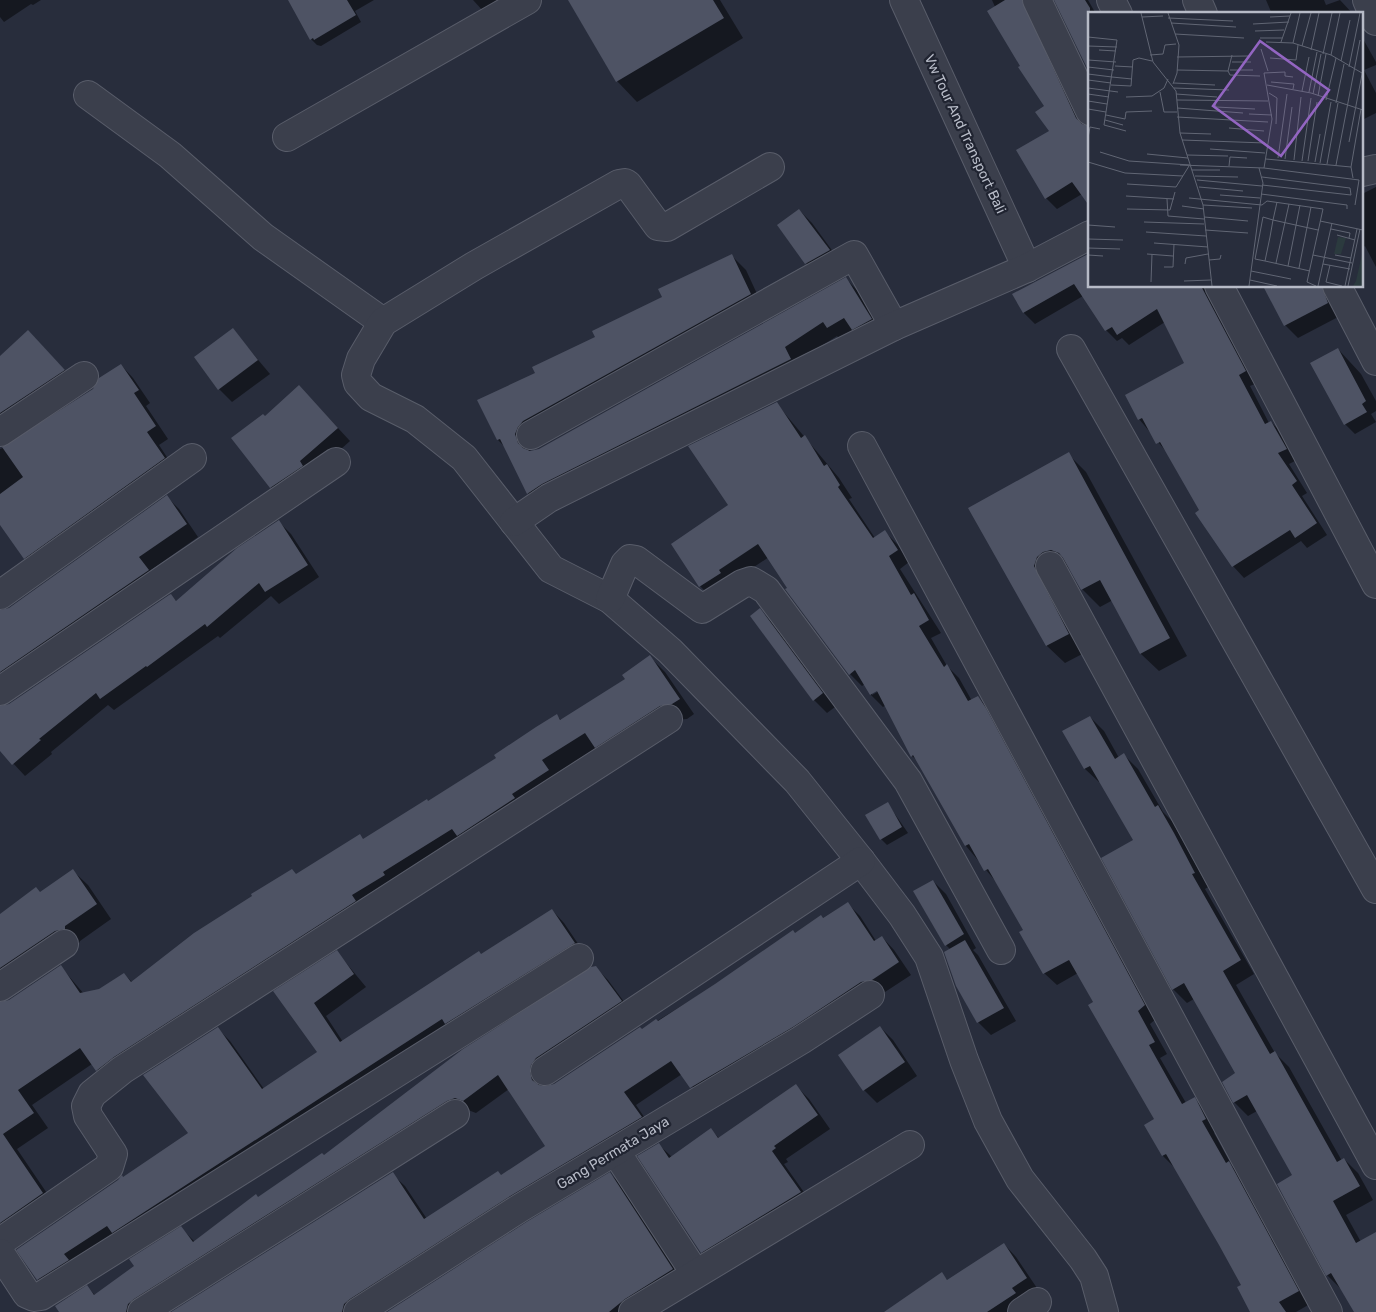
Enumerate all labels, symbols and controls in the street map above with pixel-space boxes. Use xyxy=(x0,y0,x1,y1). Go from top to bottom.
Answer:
inset map xyxy=(1088,12,1364,288)
street label: Vw Tour And Transport Bali xyxy=(921,52,1009,216)
street label: Gang Permata Jaya xyxy=(554,1113,672,1193)

